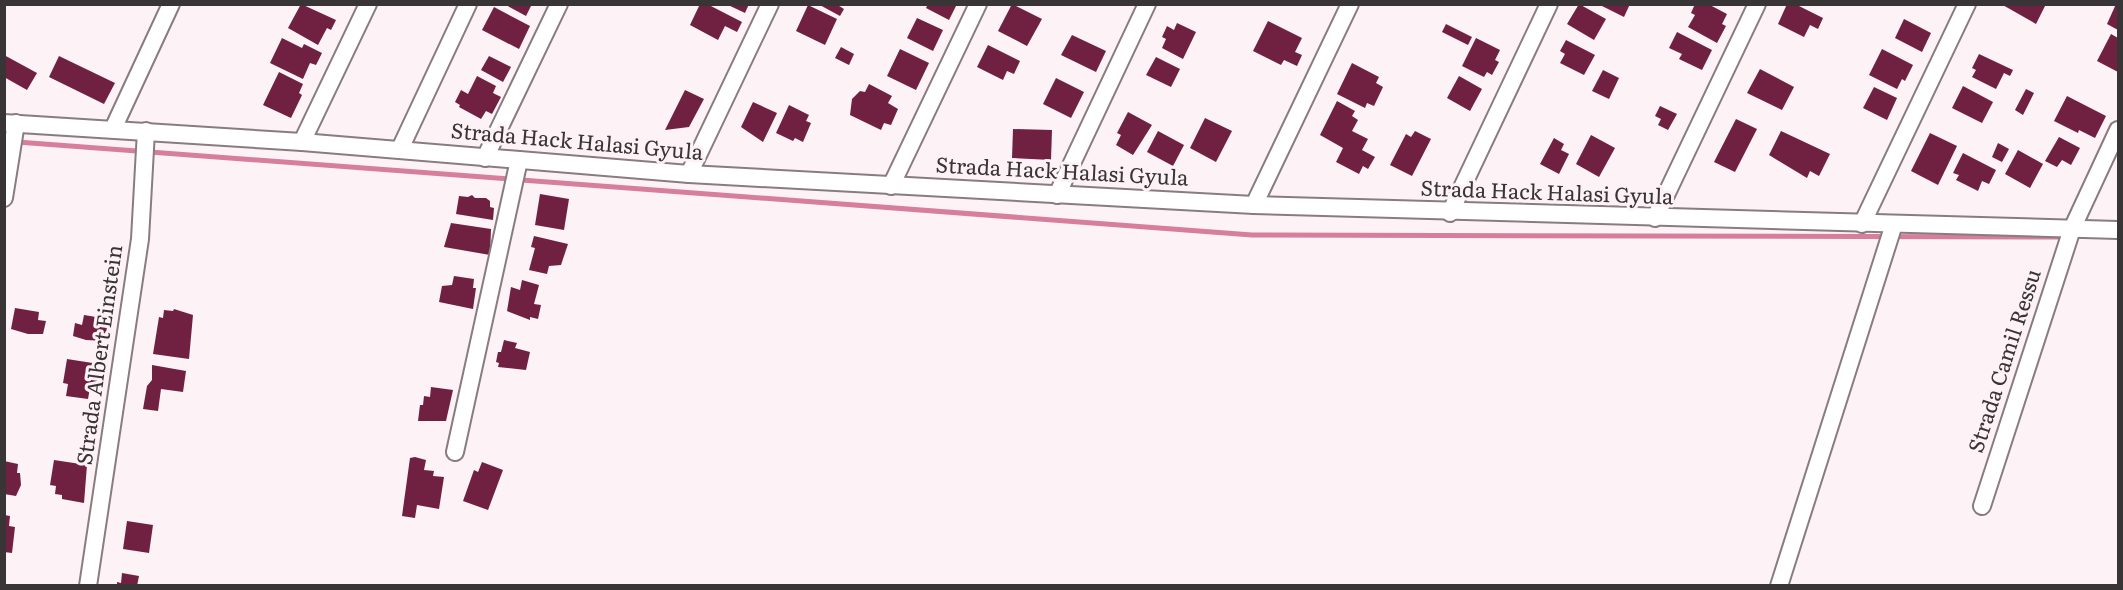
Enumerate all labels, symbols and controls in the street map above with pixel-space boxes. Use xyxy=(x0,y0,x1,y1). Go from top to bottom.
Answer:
street label: Strada Hack Halasi Gyula xyxy=(450,113,705,166)
street label: Strada Hack Halasi Gyula xyxy=(935,147,1190,192)
street label: Strada Hack Halasi Gyula xyxy=(1420,171,1675,210)
street label: Strada Albert Einstein xyxy=(67,243,128,467)
street label: Strada Camil Ressu xyxy=(1958,264,2047,456)

